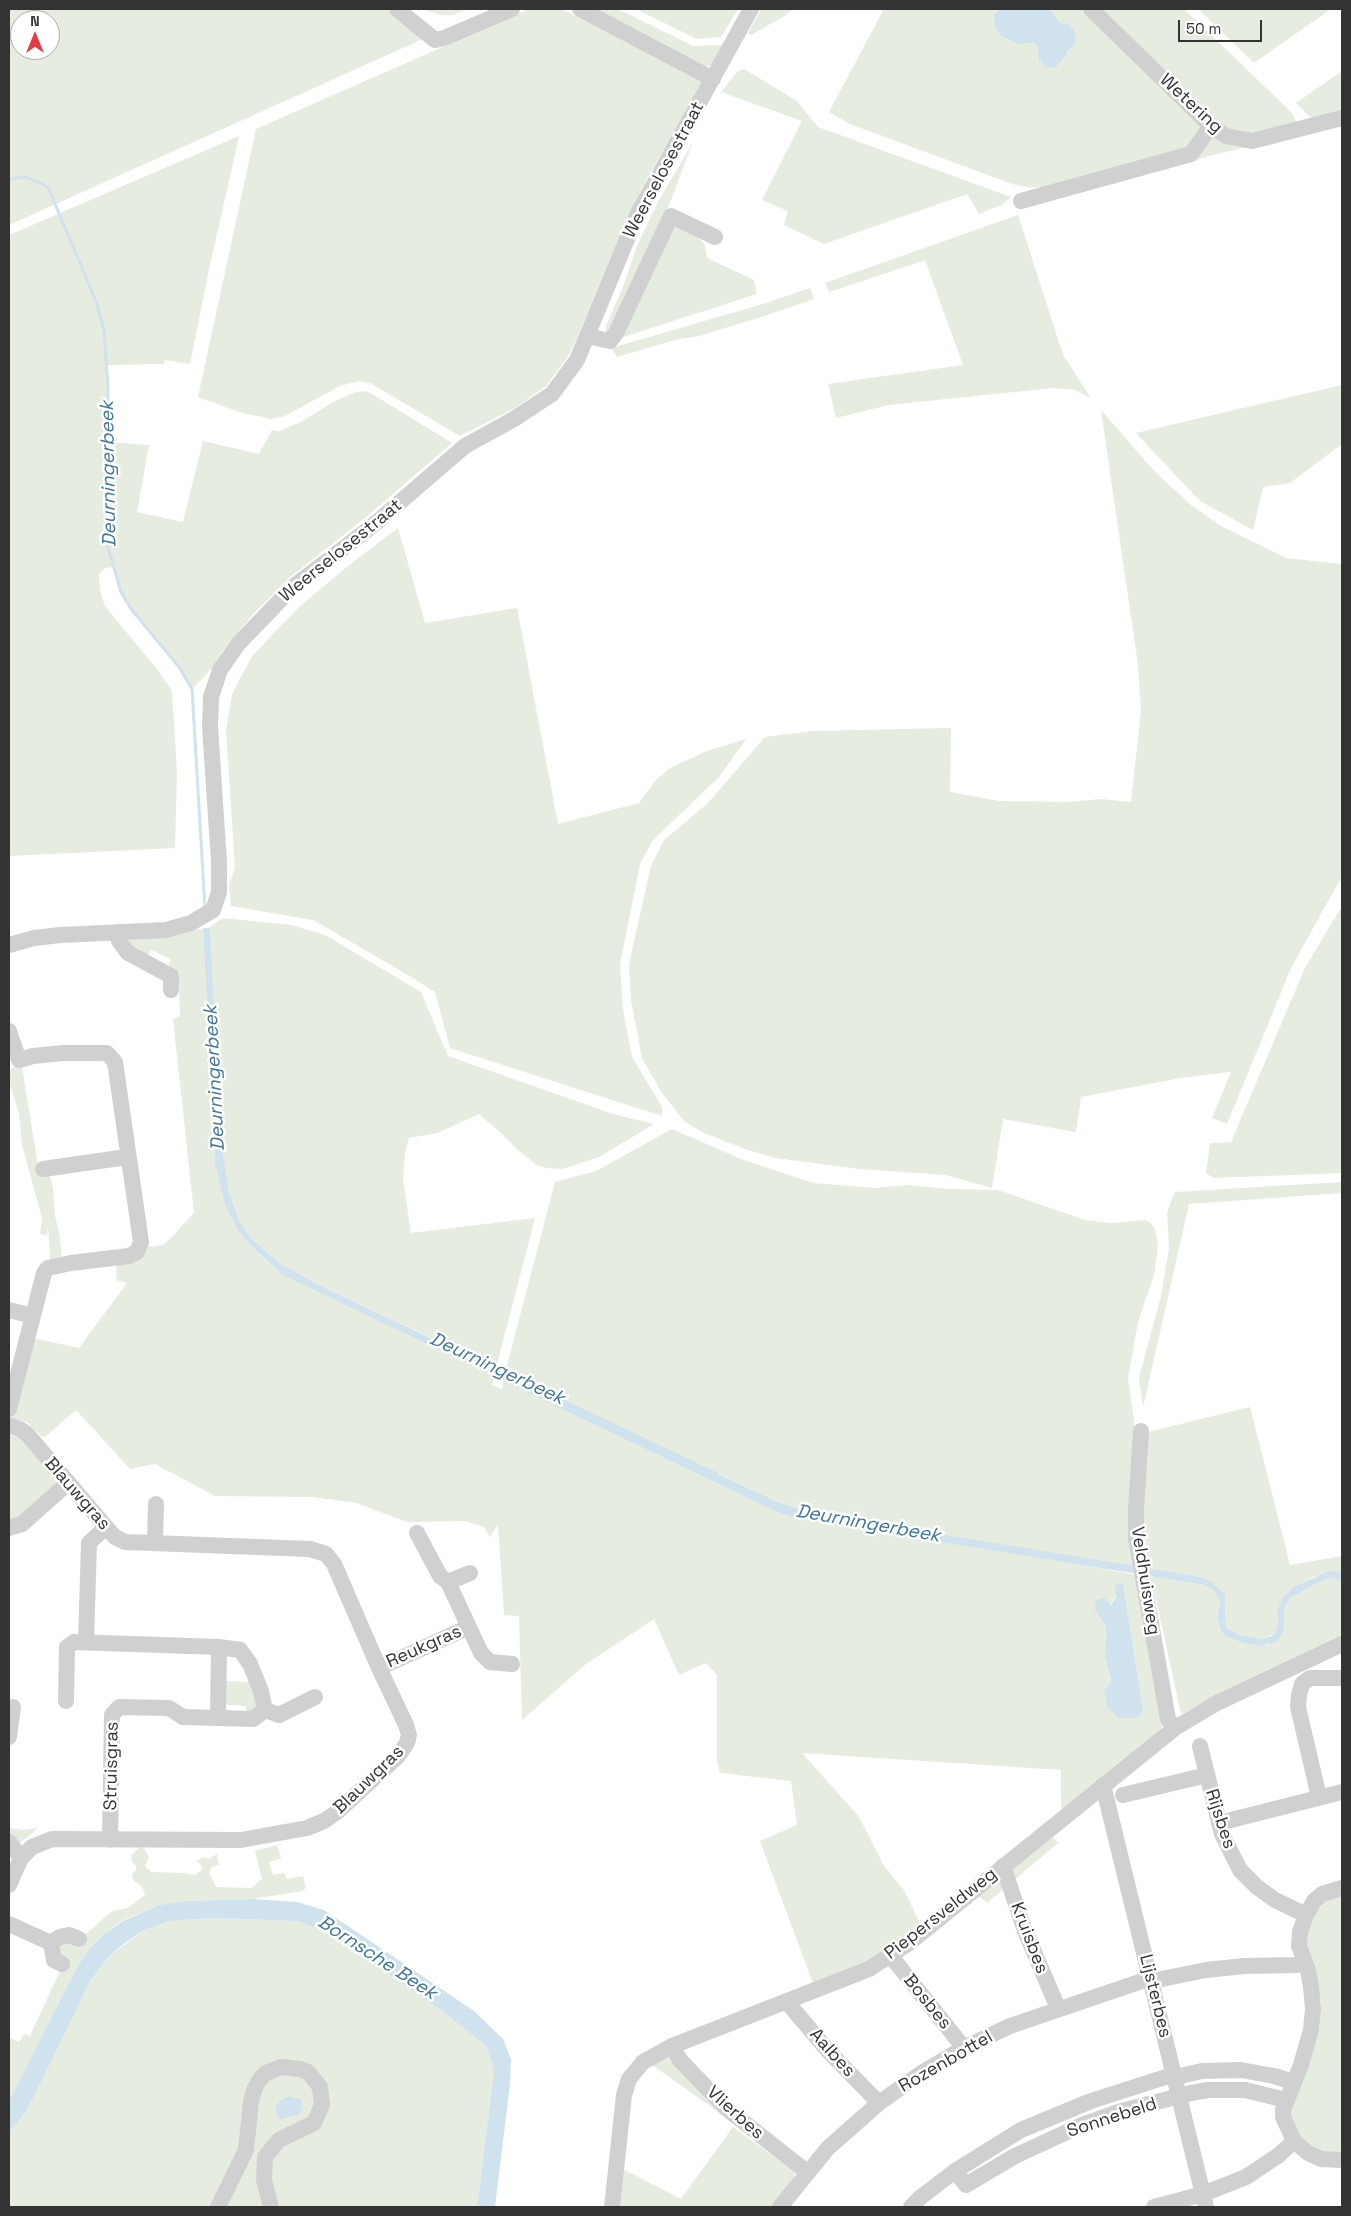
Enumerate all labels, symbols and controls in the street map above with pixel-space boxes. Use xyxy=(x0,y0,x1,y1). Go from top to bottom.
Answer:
north arrow xyxy=(10,10,60,60)
scale bar xyxy=(1181,10,1265,42)
text: N xyxy=(30,12,40,30)
text: 50 m xyxy=(1186,19,1221,38)
street label: Wetering xyxy=(1155,69,1227,139)
street label: Weerselosestraat xyxy=(619,98,709,242)
water label: Deurningerbeek xyxy=(96,401,122,547)
street label: Weerselosestraat xyxy=(275,495,407,607)
water label: Deurningerbeek xyxy=(200,1004,230,1152)
water label: Deurningerbeek xyxy=(426,1328,568,1410)
street label: Blauwgras xyxy=(39,1453,115,1535)
water label: Deurningerbeek xyxy=(794,1500,942,1548)
street label: Veldhuisweg xyxy=(1126,1525,1164,1637)
street label: Reukgras xyxy=(383,1621,465,1673)
street label: Struisgras xyxy=(100,1721,124,1811)
street label: Blauwgras xyxy=(329,1741,409,1819)
street label: Rijsbes xyxy=(1200,1786,1240,1852)
street label: Piepersveldweg xyxy=(881,1864,1001,1964)
street label: Kruisbes xyxy=(1006,1899,1052,1977)
water label: Bornsche Beek xyxy=(313,1911,441,2005)
street label: Lijsterbes xyxy=(1134,1952,1176,2040)
street label: Bosbes xyxy=(898,1970,956,2034)
street label: Aalbes xyxy=(805,2024,859,2082)
street label: Rozenbottel xyxy=(895,2026,997,2098)
street label: Vlierbes xyxy=(702,2082,768,2144)
street label: Sonnebeld xyxy=(1064,2093,1160,2143)

